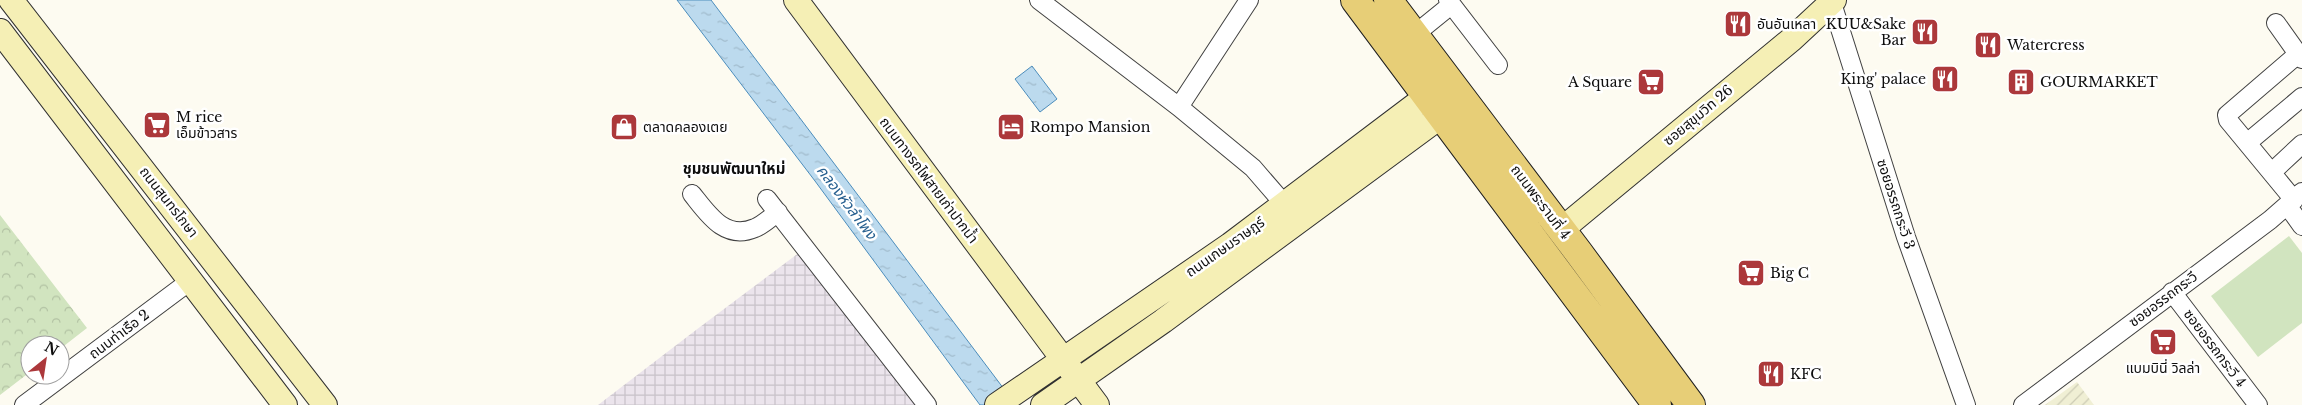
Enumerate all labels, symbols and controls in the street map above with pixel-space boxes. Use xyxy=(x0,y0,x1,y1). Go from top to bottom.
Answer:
restaurant icon: อันอันเหลา xyxy=(1723,9,1753,39)
place label: อันอันเหลา xyxy=(1757,15,1816,33)
place label: KUU&Sake Bar xyxy=(1826,15,1906,49)
restaurant icon: KUU&Sake Bar xyxy=(1910,17,1940,47)
restaurant icon: Watercress xyxy=(1973,30,2003,60)
place label: Watercress xyxy=(2006,36,2085,54)
restaurant icon: King' palace xyxy=(1930,64,1960,94)
supermarket icon: A Square xyxy=(1636,67,1666,97)
building icon: GOURMARKET xyxy=(2006,67,2036,97)
place label: King' palace xyxy=(1840,70,1926,88)
place label: A Square xyxy=(1567,73,1632,91)
place label: GOURMARKET xyxy=(2040,73,2158,91)
street label: ซอยสุขุมวิท 26 xyxy=(1659,81,1737,149)
place label: M rice เอ็มข้าวสาร xyxy=(176,108,238,142)
supermarket icon: M rice เอ็มข้าวสาร xyxy=(142,110,172,140)
shop icon: ตลาดคลองเตย xyxy=(609,112,639,142)
hotel icon: Rompo Mansion xyxy=(996,112,1026,142)
street label: ถนนทางรถไฟสายเก่าปากน้ำ xyxy=(876,113,983,247)
place label: ตลาดคลองเตย xyxy=(643,118,728,136)
place label: Rompo Mansion xyxy=(1030,118,1151,136)
street label: ซอยอรรถกระวี 3 xyxy=(1873,157,1919,251)
district label: ชุมชนพัฒนาใหม่ xyxy=(683,159,785,178)
water label: คลองหัวลำโพง xyxy=(813,161,882,244)
street label: ถนนพระรามที่ 4 xyxy=(1507,161,1576,243)
street label: ถนนสุนทรโกษา xyxy=(136,163,202,241)
street label: ถนนเกษมราษฎร์ xyxy=(1182,213,1269,281)
supermarket icon: Big C xyxy=(1736,258,1766,288)
place label: Big C xyxy=(1770,264,1809,282)
street label: ซอยอรรถกระวี xyxy=(2125,267,2201,331)
street label: ถนนท่าเรือ 2 xyxy=(85,305,153,363)
street label: ซอยอรรถกระวี 4 xyxy=(2180,305,2250,391)
supermarket icon: แบมบินี่ วิลล่า xyxy=(2148,327,2178,357)
north arrow xyxy=(20,335,70,385)
text: N xyxy=(41,338,62,360)
place label: แบมบินี่ วิลล่า xyxy=(2126,358,2200,377)
restaurant icon: KFC xyxy=(1756,359,1786,389)
place label: KFC xyxy=(1790,365,1822,383)

